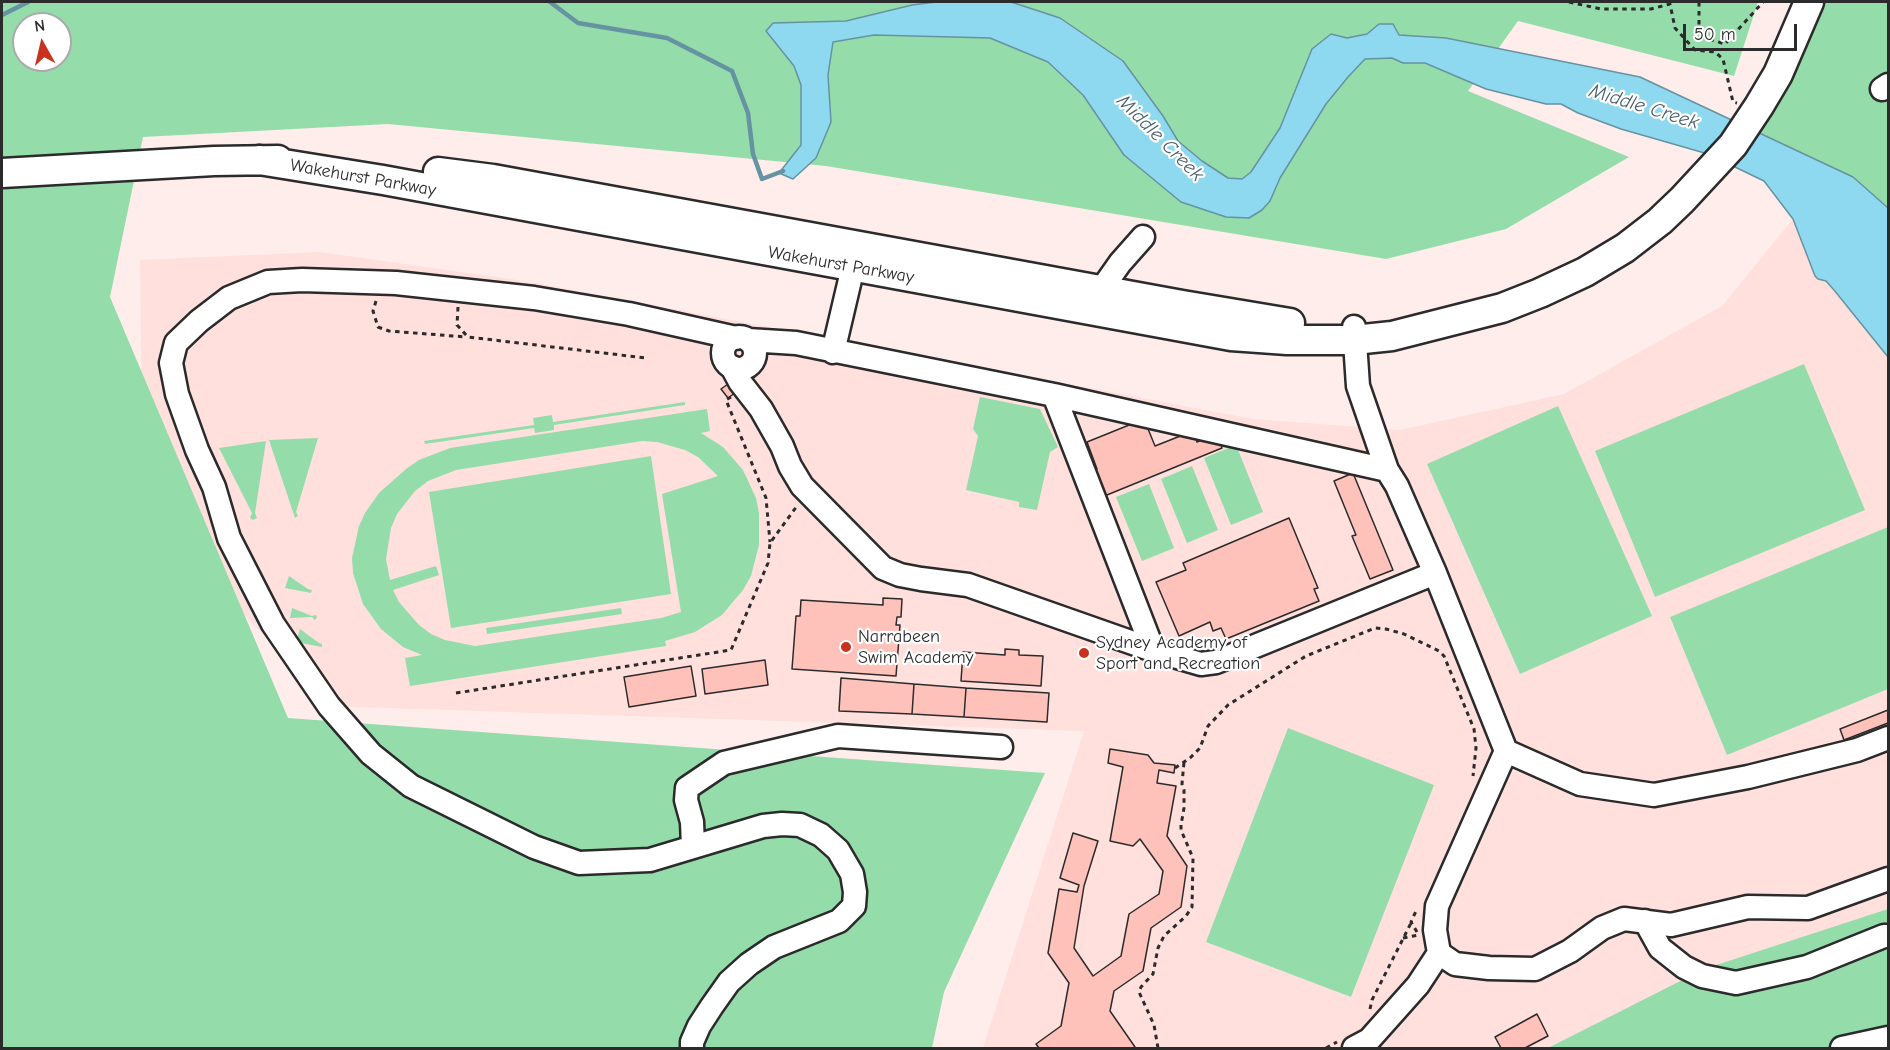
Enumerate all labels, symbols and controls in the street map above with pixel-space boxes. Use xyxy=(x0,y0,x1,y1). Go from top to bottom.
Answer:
north arrow xyxy=(12,12,72,72)
scale bar xyxy=(1686,12,1800,50)
text: N xyxy=(33,17,46,36)
text: 50 m xyxy=(1694,24,1736,45)
water label: Middle Creek xyxy=(1586,79,1702,135)
water label: Middle Creek xyxy=(1112,90,1208,186)
street label: Wakehurst Parkway xyxy=(288,155,438,201)
street label: Wakehurst Parkway xyxy=(766,242,916,288)
place label: Narrabeen Swim Academy xyxy=(858,626,974,668)
place label: Sydney Academy of Sport and Recreation xyxy=(1096,632,1260,674)
marker: Narrabeen Swim Academy xyxy=(839,640,853,654)
marker: Sydney Academy of Sport and Recreation xyxy=(1077,646,1091,660)

